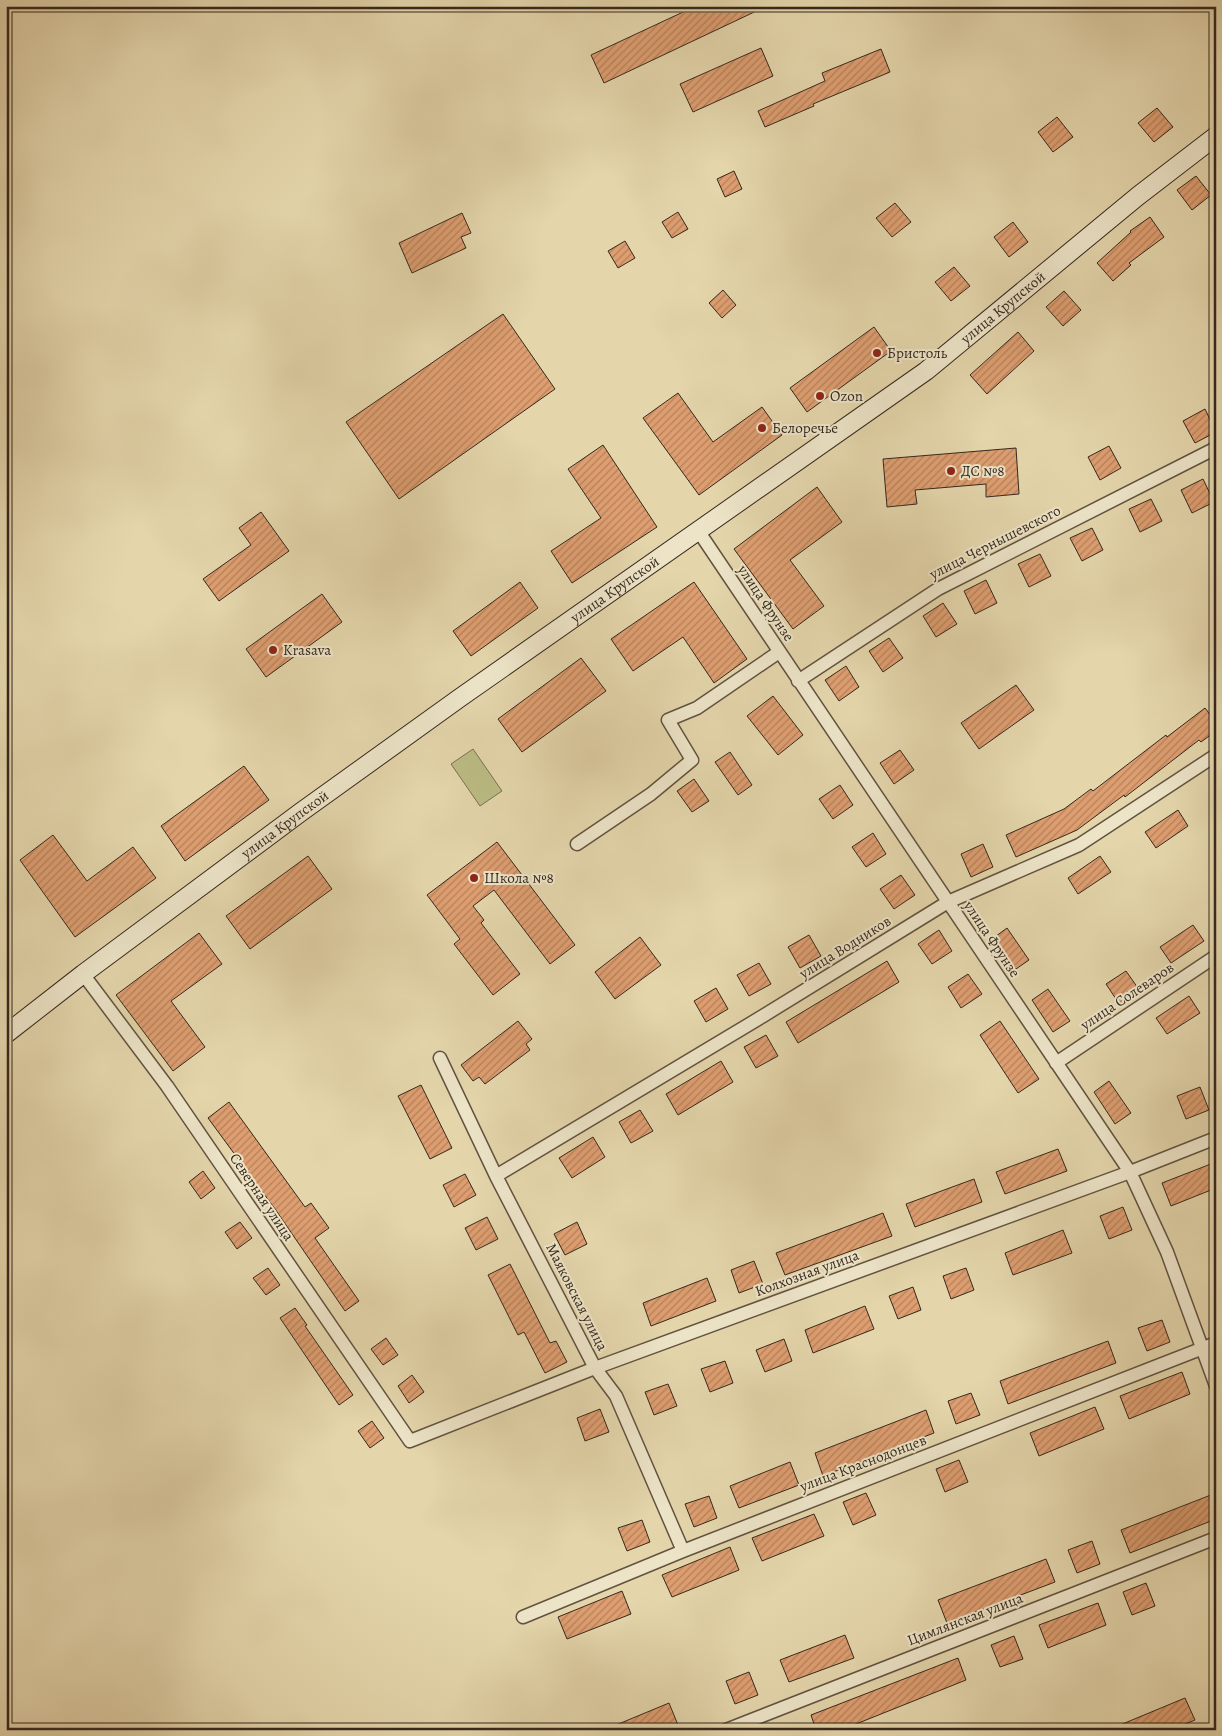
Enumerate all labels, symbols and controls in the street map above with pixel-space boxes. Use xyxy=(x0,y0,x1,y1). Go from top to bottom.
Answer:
street label: улица Крупской xyxy=(956,267,1050,349)
place label: Бристоль xyxy=(887,343,948,363)
marker: Бристоль xyxy=(871,347,883,359)
place label: Ozon xyxy=(830,386,863,406)
marker: Ozon xyxy=(814,390,826,402)
place label: Белоречье xyxy=(772,418,838,438)
marker: Белоречье xyxy=(756,422,768,434)
place label: ДС №8 xyxy=(961,461,1005,481)
marker: ДС №8 xyxy=(945,465,957,477)
street label: улица Чернышевского xyxy=(925,500,1064,584)
street label: улица Крупской xyxy=(566,551,663,628)
street label: улица Фрунзе xyxy=(732,560,799,645)
place label: Krasava xyxy=(283,640,331,660)
marker: Krasava xyxy=(267,644,279,656)
street label: улица Крупской xyxy=(236,785,333,864)
place label: Школа №8 xyxy=(484,868,554,888)
marker: Школа №8 xyxy=(468,872,480,884)
street label: улица Фрунзе xyxy=(958,896,1025,981)
street label: улица Водников xyxy=(794,911,895,984)
street label: улица Солеваров xyxy=(1075,957,1178,1035)
street label: Северная улица xyxy=(225,1149,299,1245)
street label: Маяковская улица xyxy=(541,1240,613,1354)
street label: Колхозная улица xyxy=(752,1245,862,1301)
street label: улица Краснодонцев xyxy=(796,1430,929,1497)
street label: Цимлянская улица xyxy=(904,1588,1026,1650)

